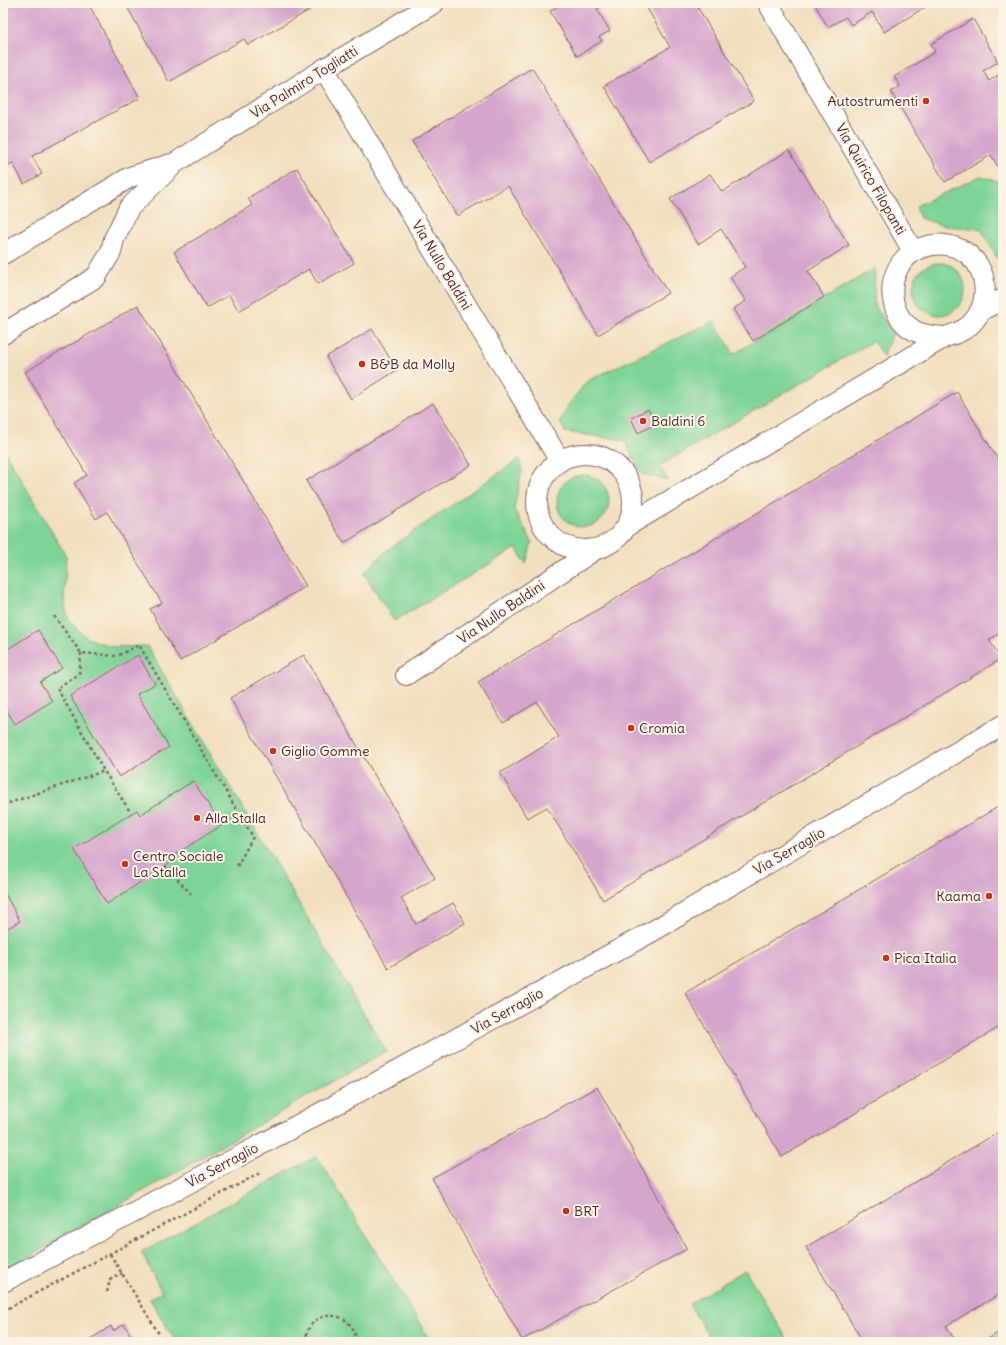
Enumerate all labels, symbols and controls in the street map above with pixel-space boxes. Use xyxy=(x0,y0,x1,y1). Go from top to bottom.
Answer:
street label: Via Palmiro Togliatti xyxy=(247,42,361,122)
place label: Autostrumenti xyxy=(828,92,918,110)
marker: Autostrumenti xyxy=(921,96,931,106)
street label: Via Quirico Filopanti xyxy=(832,120,910,238)
street label: Via Nullo Baldini xyxy=(408,217,476,313)
place label: B&B da Molly xyxy=(370,355,455,373)
marker: B&B da Molly xyxy=(357,359,367,369)
place label: Baldini 6 xyxy=(651,412,705,430)
marker: Baldini 6 xyxy=(638,416,648,426)
street label: Via Nullo Baldini xyxy=(454,576,548,648)
place label: Cromia xyxy=(639,719,685,737)
marker: Cromia xyxy=(626,723,636,733)
place label: Giglio Gomme xyxy=(281,742,370,760)
marker: Giglio Gomme xyxy=(268,746,278,756)
place label: Alla Stalla xyxy=(205,809,266,827)
marker: Alla Stalla xyxy=(192,813,202,823)
street label: Via Serraglio xyxy=(750,823,828,879)
place label: Centro Sociale La Stalla xyxy=(133,847,223,881)
marker: Centro Sociale La Stalla xyxy=(120,859,130,869)
place label: Kaama xyxy=(936,887,981,905)
marker: Kaama xyxy=(984,891,994,901)
place label: Pica Italia xyxy=(894,949,957,967)
marker: Pica Italia xyxy=(881,953,891,963)
street label: Via Serraglio xyxy=(468,984,546,1038)
street label: Via Serraglio xyxy=(183,1138,262,1192)
place label: BRT xyxy=(574,1202,599,1220)
marker: BRT xyxy=(561,1206,571,1216)

